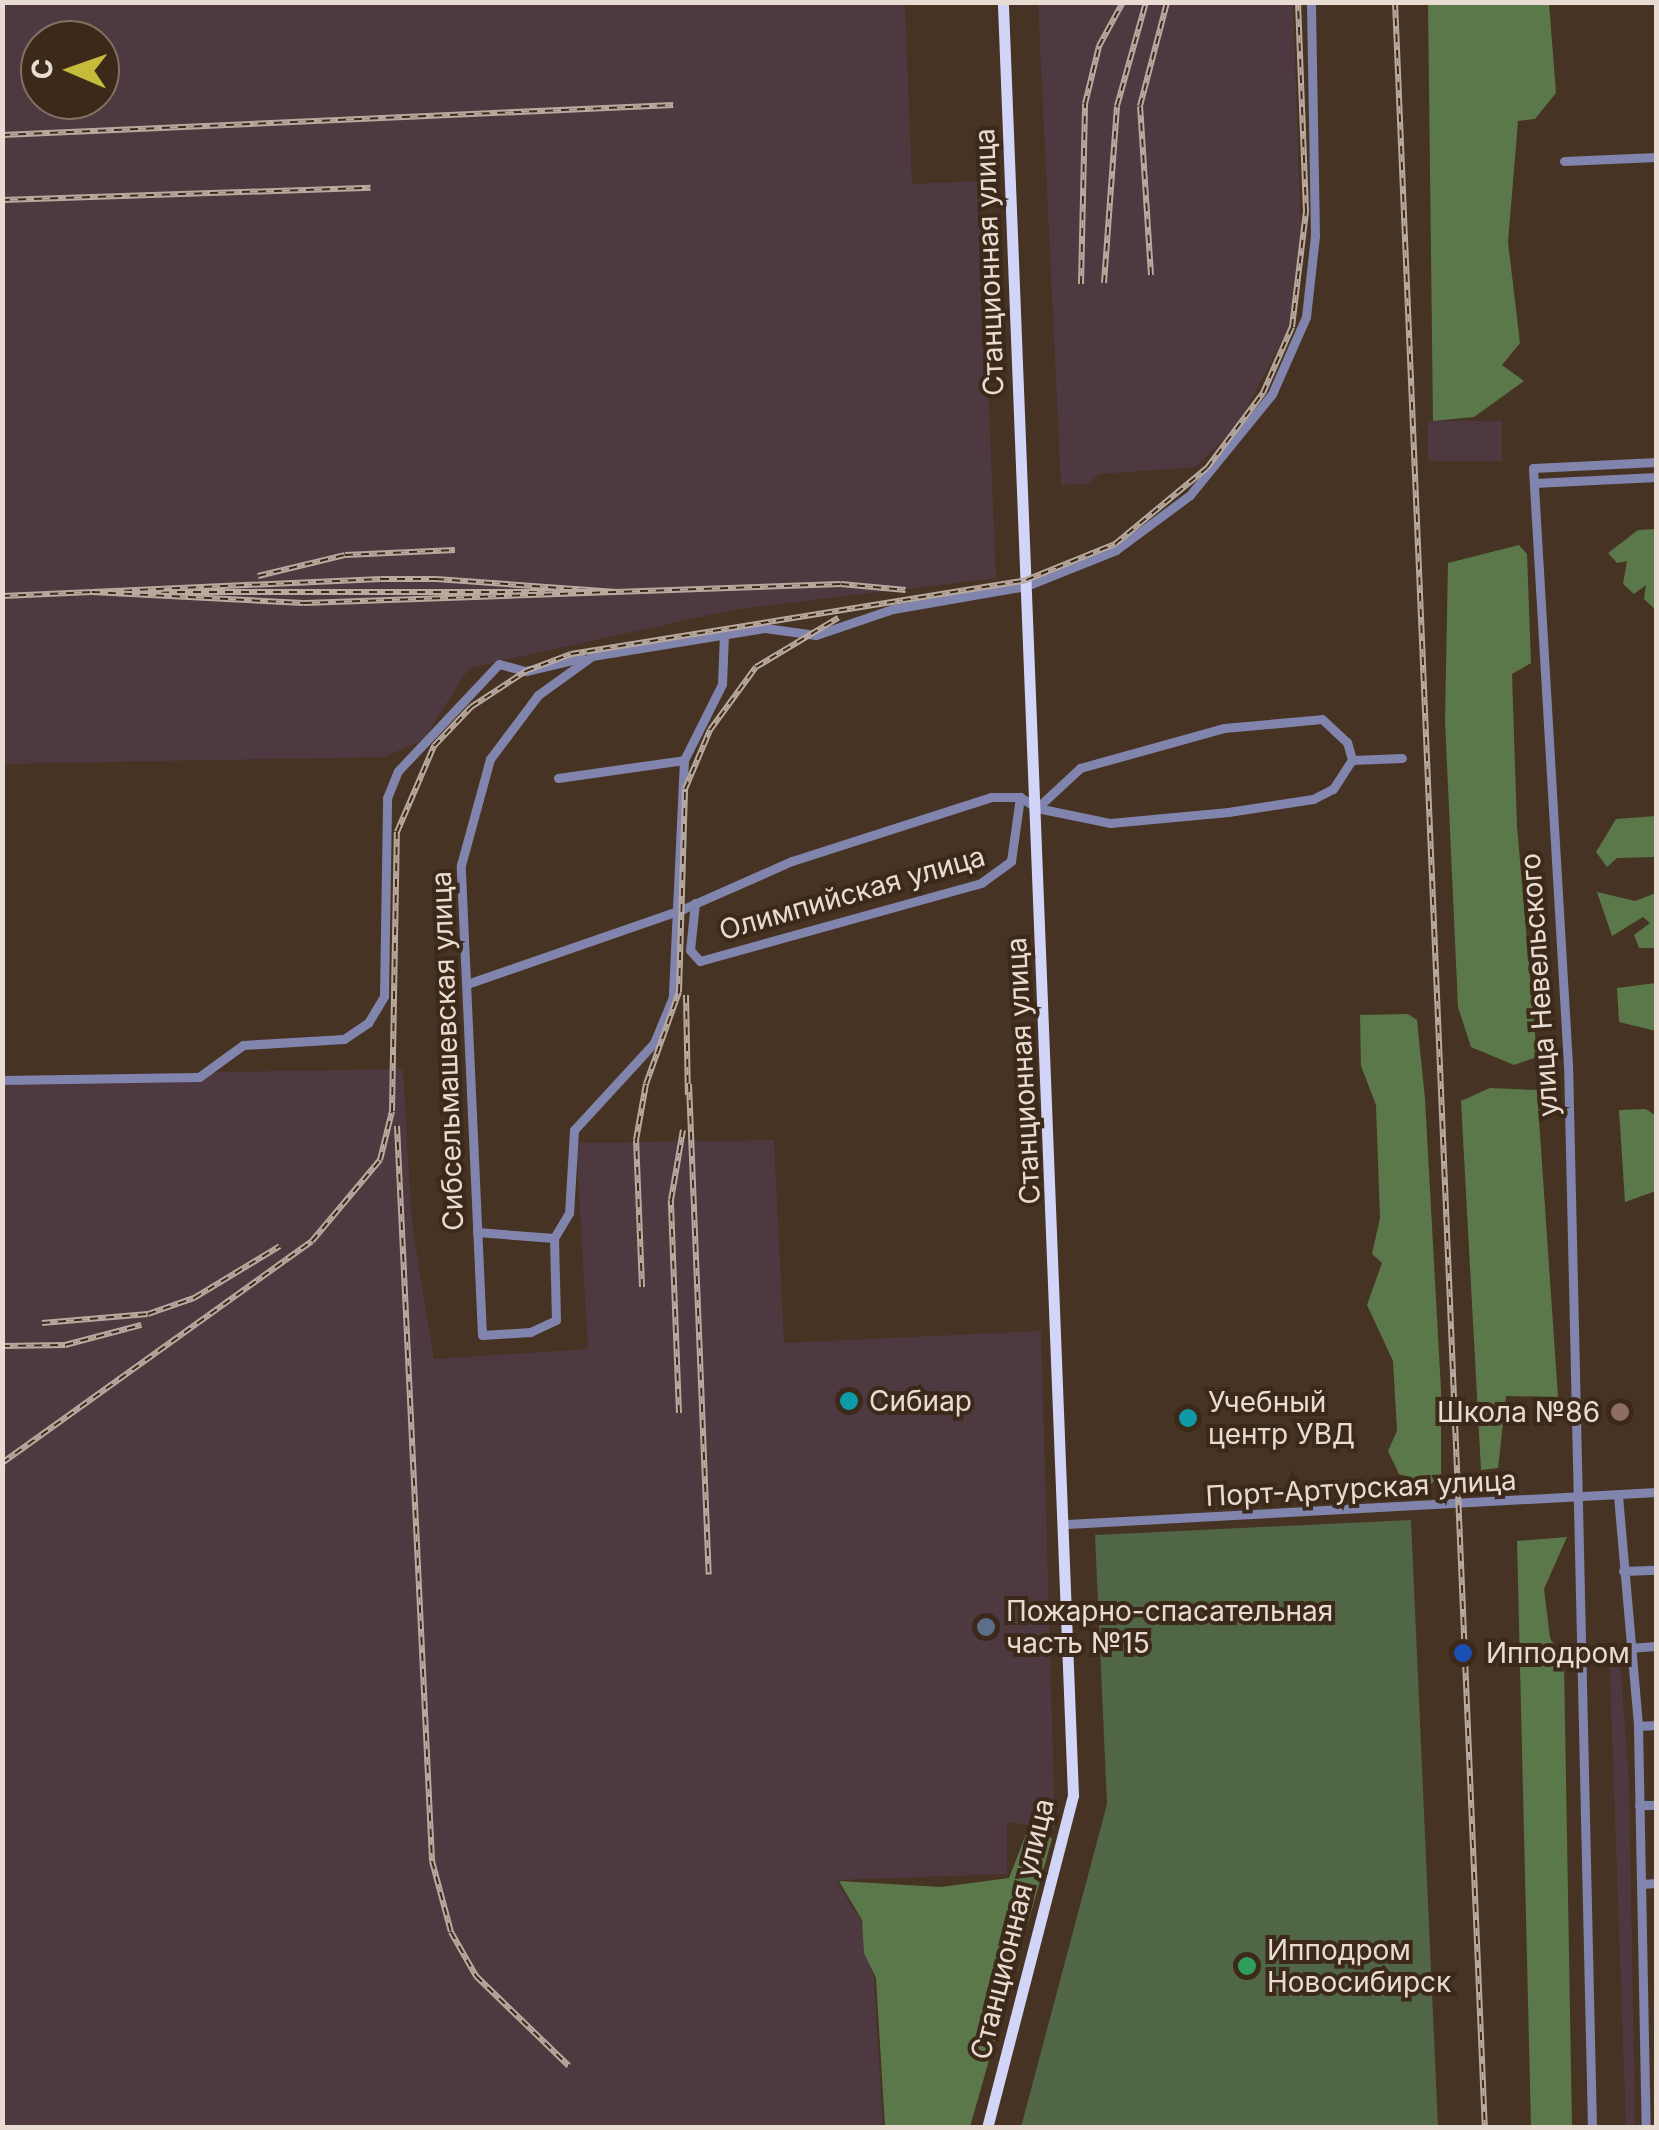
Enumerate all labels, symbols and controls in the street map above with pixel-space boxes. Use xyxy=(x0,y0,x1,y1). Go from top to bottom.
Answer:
north arrow xyxy=(20,20,120,120)
text: С xyxy=(25,58,59,80)
street label: Станционная улица xyxy=(968,128,1010,396)
street label: Олимпийская улица xyxy=(715,839,989,947)
street label: улица Невельского xyxy=(1513,852,1565,1118)
street label: Сибсельмашевская улица xyxy=(424,871,470,1231)
street label: Станционная улица xyxy=(999,936,1047,1206)
place label: Сибиар xyxy=(869,1384,972,1418)
place label: Учебный центр УВД xyxy=(1208,1385,1355,1451)
marker: Сибиар xyxy=(838,1390,860,1412)
place label: Школа №86 xyxy=(1437,1395,1600,1429)
marker: Школа №86 xyxy=(1609,1401,1631,1423)
marker: Учебный центр УВД xyxy=(1177,1407,1199,1429)
street label: Порт-Артурская улица xyxy=(1205,1463,1517,1513)
place label: Пожарно-спасательная часть №15 xyxy=(1006,1594,1333,1660)
marker: Пожарно-спасательная часть №15 xyxy=(975,1616,997,1638)
place label: Ипподром xyxy=(1486,1636,1630,1670)
marker: Ипподром xyxy=(1450,1640,1476,1666)
street label: Станционная улица xyxy=(963,1795,1061,2063)
place label: Ипподром Новосибирск xyxy=(1267,1933,1451,1999)
marker: Ипподром Новосибирск xyxy=(1236,1955,1258,1977)

